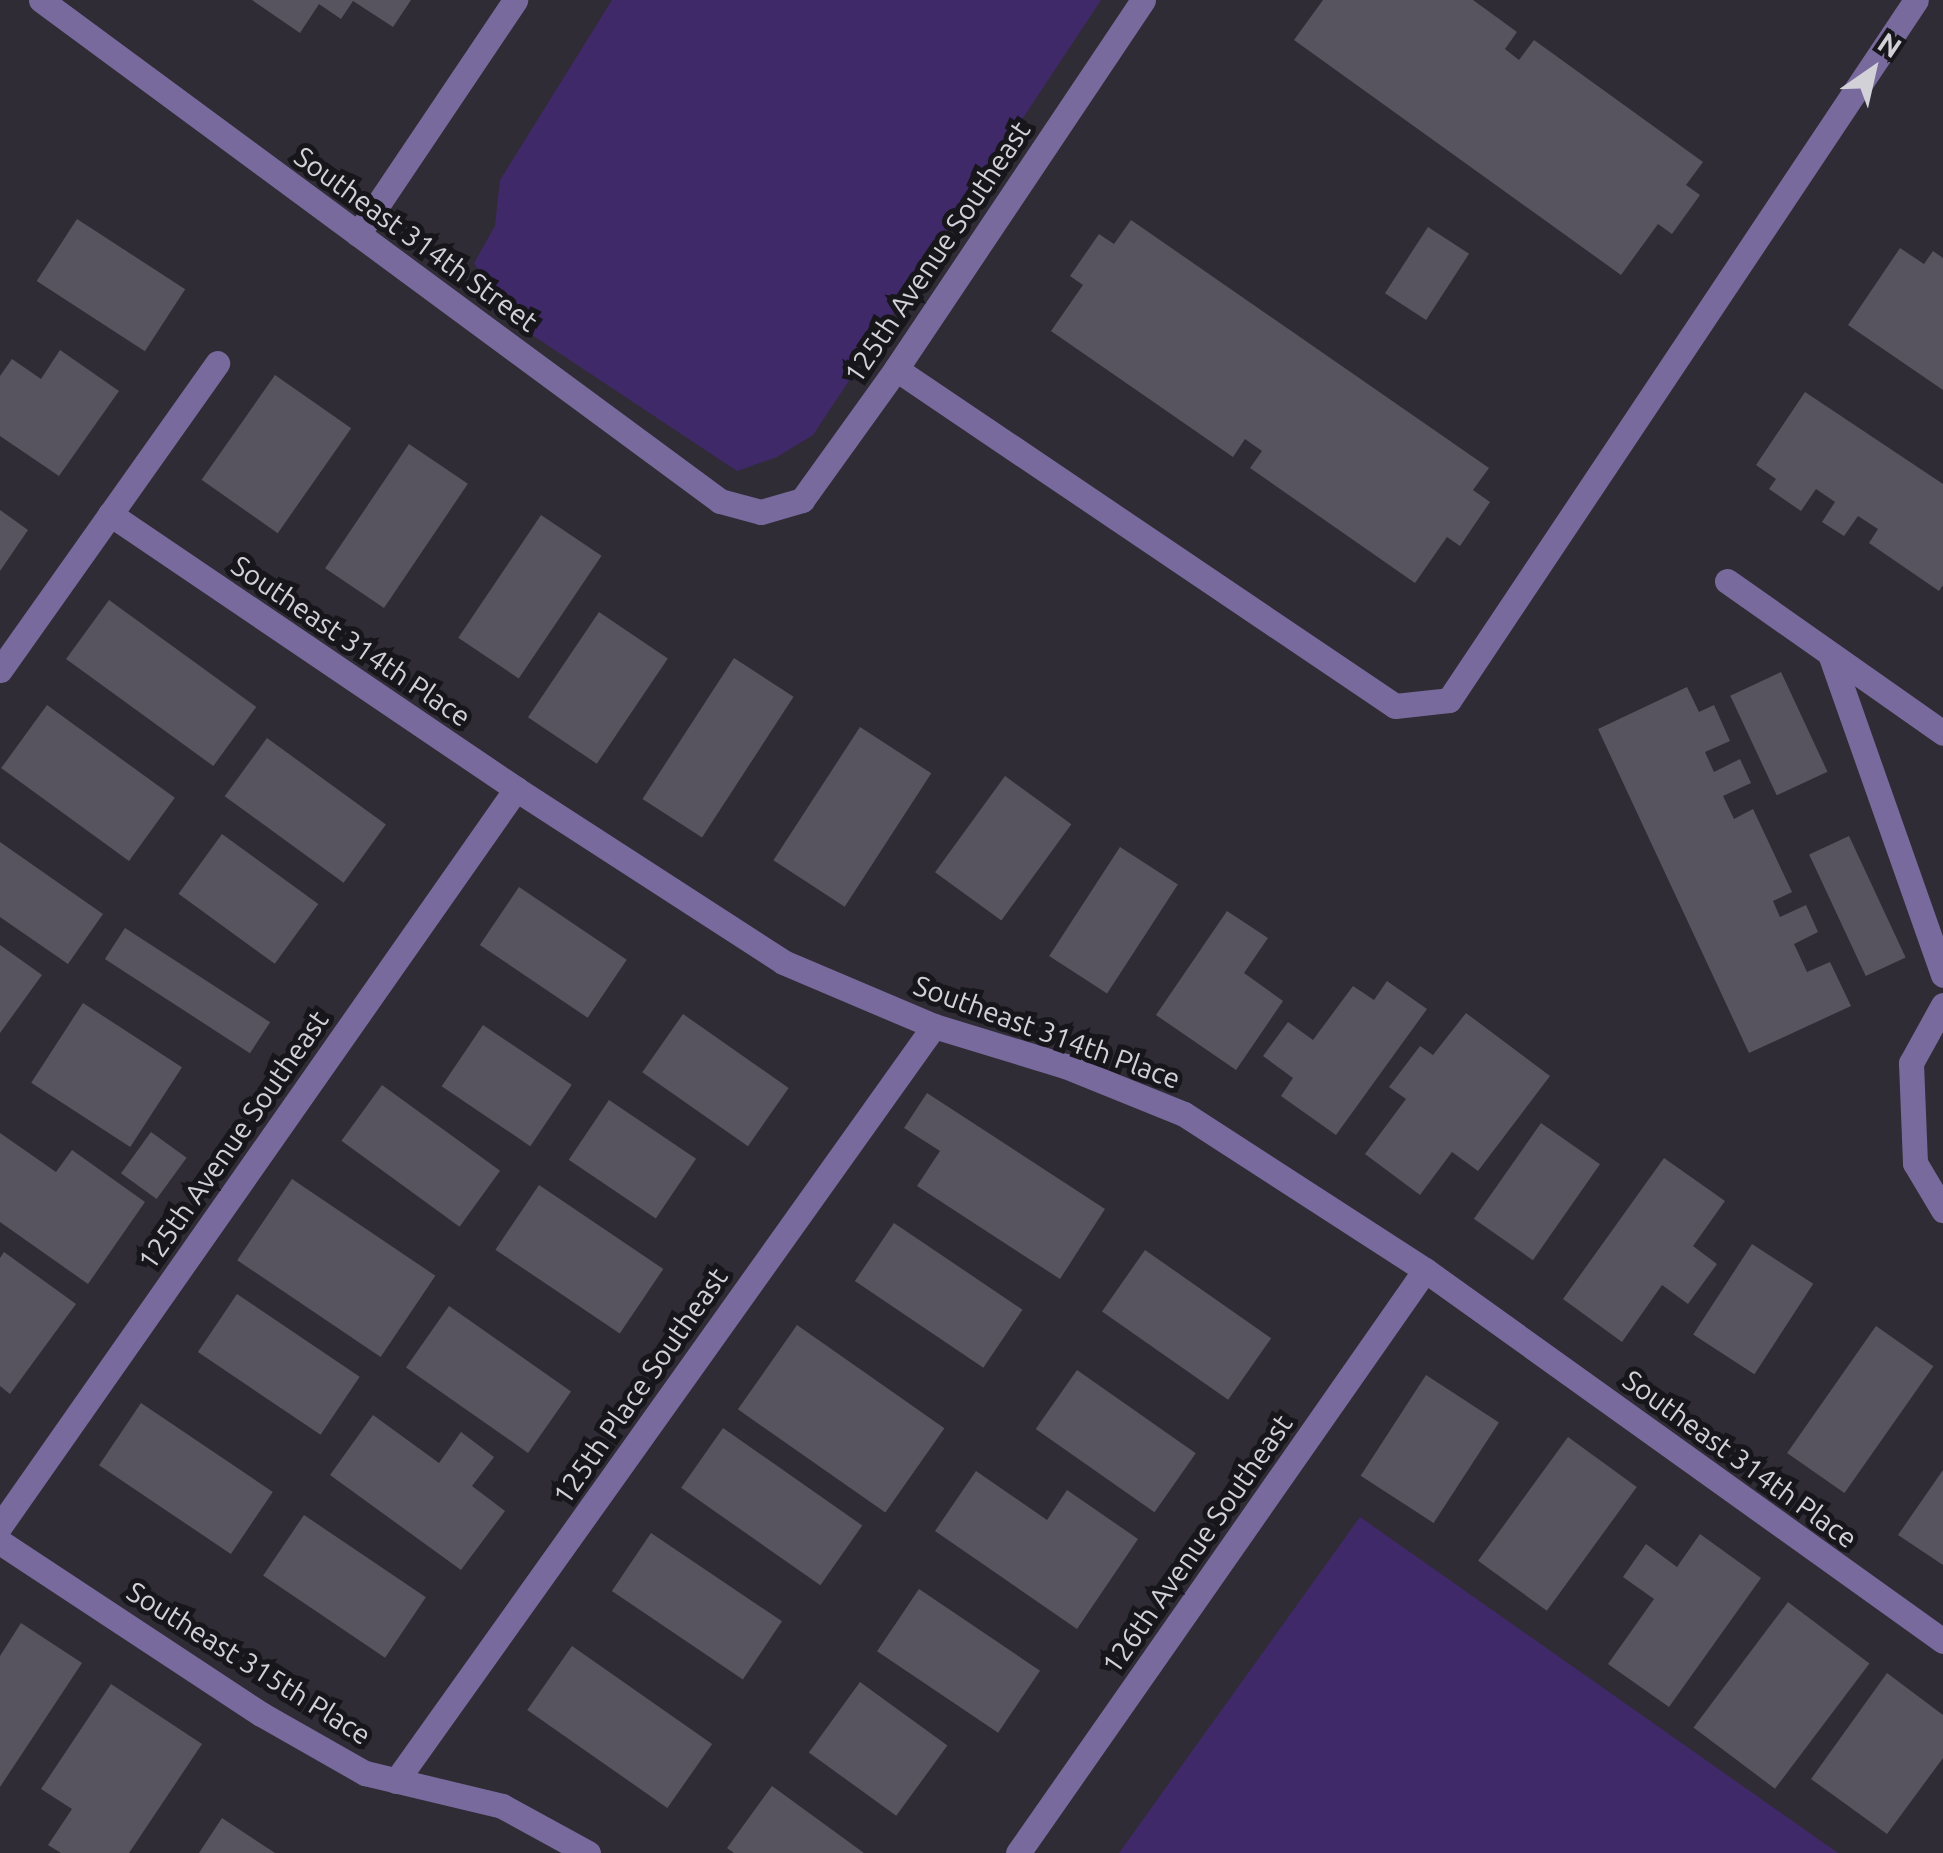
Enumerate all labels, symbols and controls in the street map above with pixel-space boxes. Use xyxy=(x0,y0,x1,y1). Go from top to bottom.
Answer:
north arrow xyxy=(1823,20,1923,120)
text: N xyxy=(1873,26,1907,63)
street label: 125th Avenue Southeast xyxy=(837,115,1037,389)
street label: Southeast 314th Street xyxy=(288,139,544,339)
street label: Southeast 314th Place xyxy=(225,548,477,734)
street label: Southeast 314th Place xyxy=(909,968,1185,1096)
street label: 125th Avenue Southeast xyxy=(131,1004,335,1276)
street label: 125th Place Southeast xyxy=(546,1261,734,1511)
street label: Southeast 314th Place xyxy=(1616,1363,1864,1555)
street label: 126th Avenue Southeast xyxy=(1095,1408,1299,1680)
street label: Southeast 315th Place xyxy=(121,1574,377,1752)

